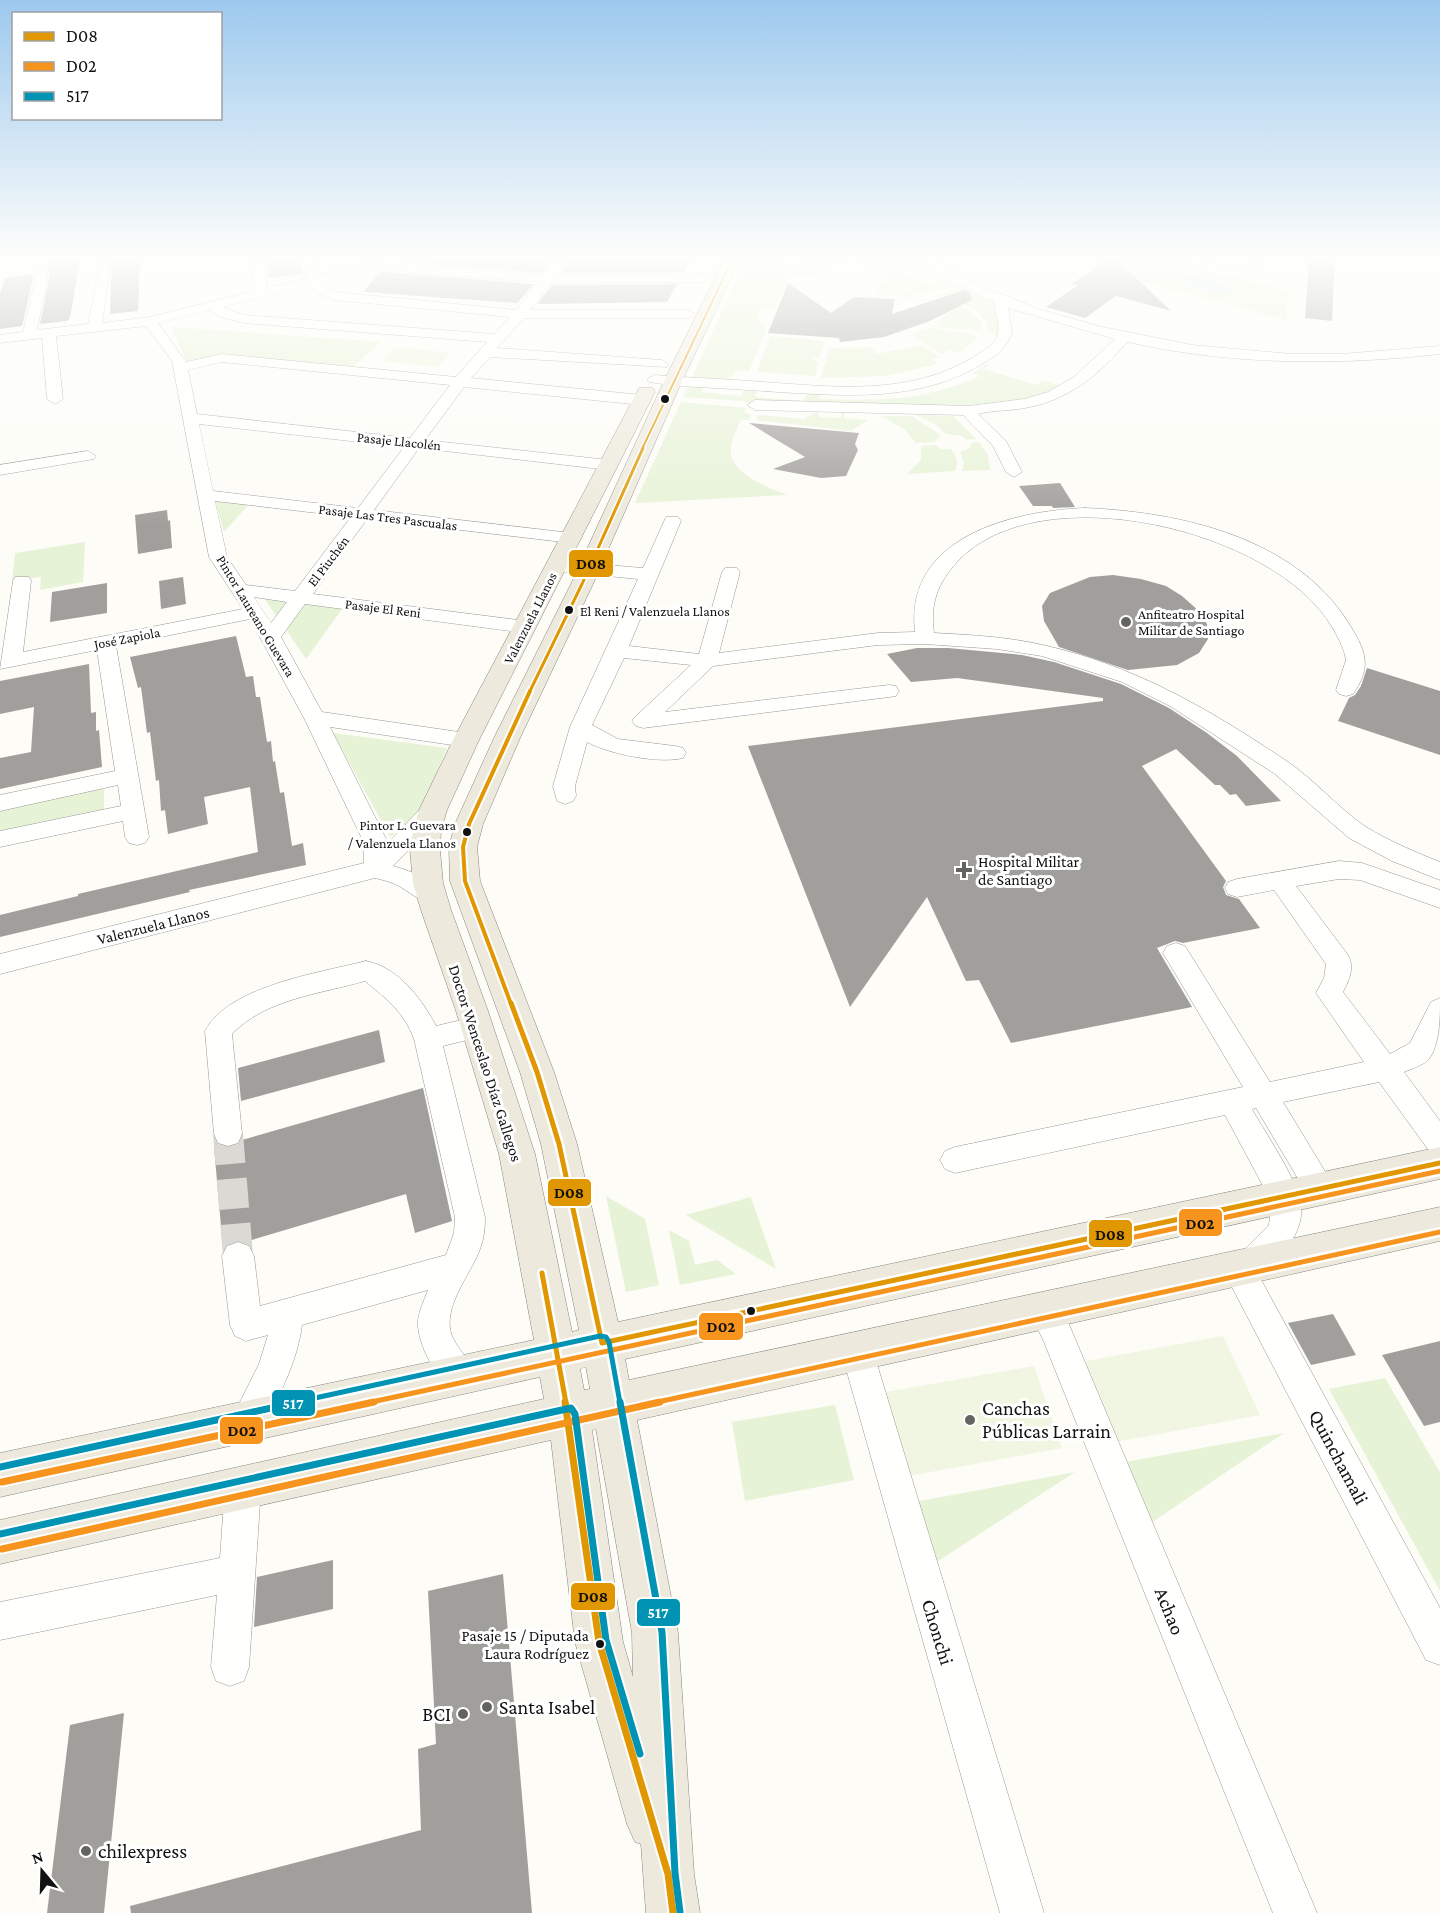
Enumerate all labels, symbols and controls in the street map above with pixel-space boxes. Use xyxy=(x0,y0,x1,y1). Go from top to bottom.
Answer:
legend xyxy=(12,12,222,120)
text: D08 xyxy=(66,26,98,46)
text: D02 xyxy=(66,56,97,76)
text: 517 xyxy=(66,86,89,106)
unlabelled marker xyxy=(659,393,671,405)
street label: Pasaje Llacolén xyxy=(356,429,442,454)
street label: Pasaje Las Tres Pascualas xyxy=(318,501,458,534)
street label: El Piuchén xyxy=(304,532,352,589)
line badge: D08 xyxy=(568,549,614,578)
street label: Pintor Laureano Guevara xyxy=(213,552,299,680)
text: D08 xyxy=(576,555,606,572)
street label: Valenzuela Llanos xyxy=(500,570,560,666)
street label: Pasaje El Reni xyxy=(344,595,422,622)
place label: El Reni / Valenzuela Llanos xyxy=(580,603,730,619)
marker: El Reni / Valenzuela Llanos xyxy=(563,604,575,616)
place label: Anfiteatro Hospital Militar de Santiago xyxy=(1138,606,1245,638)
marker: Anfiteatro Hospital Militar de Santiago xyxy=(1119,615,1133,629)
street label: José Zapiola xyxy=(91,624,162,653)
place label: Pintor L. Guevara / Valenzuela Llanos xyxy=(348,817,457,851)
marker: Pintor L. Guevara / Valenzuela Llanos xyxy=(461,826,473,838)
place label: Hospital Militar de Santiago xyxy=(978,853,1080,889)
marker: Hospital Militar de Santiago xyxy=(955,861,973,879)
street label: Valenzuela Llanos xyxy=(95,903,211,948)
street label: Doctor Wenceslao Díaz Gallegos xyxy=(445,963,525,1164)
line badge: D08 xyxy=(547,1178,592,1207)
text: D08 xyxy=(554,1184,584,1201)
line badge: D02 xyxy=(1178,1208,1223,1237)
text: D02 xyxy=(1186,1215,1214,1232)
line badge: D08 xyxy=(1088,1219,1133,1248)
text: D08 xyxy=(1095,1226,1125,1243)
unlabelled marker xyxy=(745,1305,757,1317)
line badge: D02 xyxy=(698,1312,744,1341)
text: D02 xyxy=(707,1318,735,1335)
line badge: 517 xyxy=(271,1389,316,1417)
text: 517 xyxy=(282,1395,304,1412)
place label: Canchas Públicas Larrain xyxy=(982,1397,1111,1442)
street label: Quinchamali xyxy=(1305,1406,1373,1508)
marker: Canchas Públicas Larrain xyxy=(963,1413,977,1427)
line badge: D02 xyxy=(219,1416,264,1445)
text: D02 xyxy=(228,1422,256,1439)
line badge: D08 xyxy=(570,1582,616,1611)
street label: Achao xyxy=(1151,1584,1189,1638)
text: D08 xyxy=(578,1588,608,1605)
street label: Chonchi xyxy=(918,1597,958,1667)
line badge: 517 xyxy=(636,1598,681,1627)
text: 517 xyxy=(647,1604,669,1621)
place label: Pasaje 15 / Diputada Laura Rodríguez xyxy=(461,1627,590,1663)
marker: Pasaje 15 / Diputada Laura Rodríguez xyxy=(594,1638,606,1650)
place label: Santa Isabel xyxy=(499,1696,595,1718)
marker: Santa Isabel xyxy=(480,1700,494,1714)
place label: BCI xyxy=(422,1703,451,1725)
marker: BCI xyxy=(456,1707,470,1721)
place label: chilexpress xyxy=(98,1840,187,1863)
north arrow xyxy=(12,1841,72,1901)
marker: chilexpress xyxy=(79,1844,93,1858)
text: N xyxy=(29,1847,45,1867)

